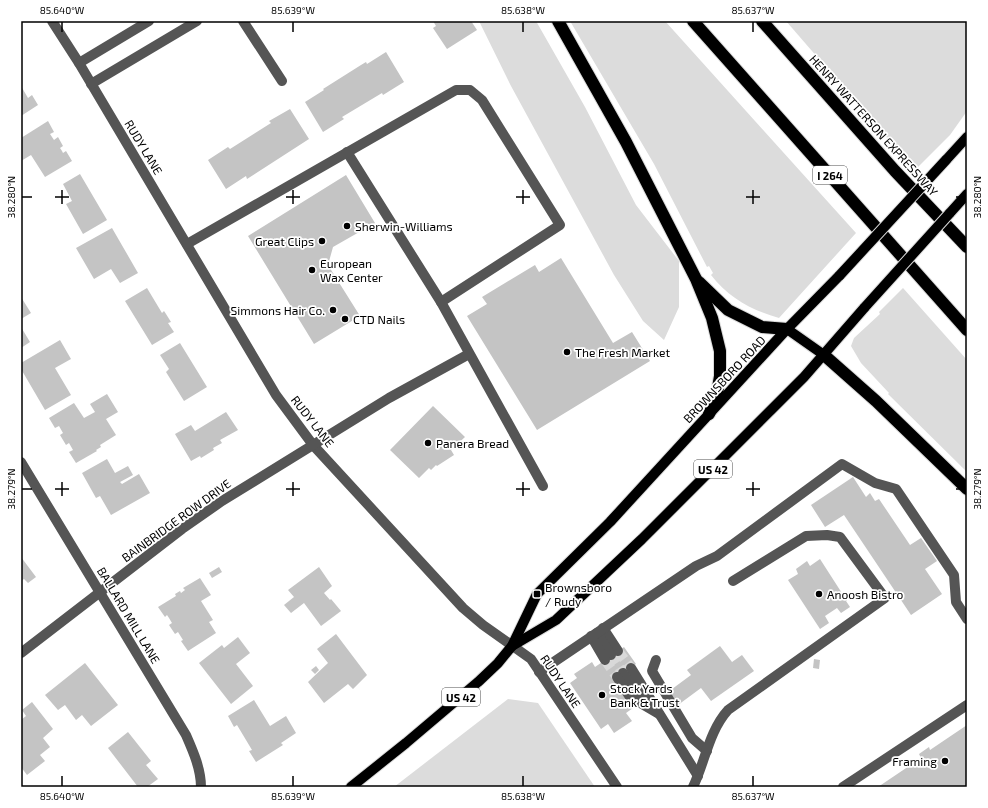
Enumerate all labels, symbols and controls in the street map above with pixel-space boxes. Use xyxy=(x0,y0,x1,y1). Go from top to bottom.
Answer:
text: 85.640°W xyxy=(40,4,85,16)
text: 85.639°W xyxy=(271,4,315,16)
text: 85.638°W xyxy=(501,4,546,16)
text: 85.637°W xyxy=(731,4,775,16)
street label: HENRY WATTERSON EXPRESSWAY xyxy=(807,52,941,198)
street label: RUDY LANE xyxy=(122,117,166,177)
road number: I 264 xyxy=(813,166,847,184)
text: 38.280°N xyxy=(5,176,17,218)
text: 38.280°N xyxy=(971,176,983,218)
place label: Sherwin-Williams xyxy=(355,219,453,233)
marker: Sherwin-Williams xyxy=(342,221,352,231)
place label: Great Clips xyxy=(255,234,314,248)
marker: Great Clips xyxy=(317,236,327,246)
place label: European Wax Center xyxy=(320,256,383,284)
marker: European Wax Center xyxy=(307,265,317,275)
place label: Simmons Hair Co. xyxy=(230,303,325,317)
marker: Simmons Hair Co. xyxy=(328,305,338,315)
place label: CTD Nails xyxy=(353,312,405,326)
marker: CTD Nails xyxy=(340,314,350,324)
street label: BROWNSBORO ROAD xyxy=(680,333,768,425)
place label: The Fresh Market xyxy=(575,345,670,359)
marker: The Fresh Market xyxy=(562,347,572,357)
street label: RUDY LANE xyxy=(289,393,338,450)
place label: Panera Bread xyxy=(436,436,509,450)
marker: Panera Bread xyxy=(423,438,433,448)
road number: US 42 xyxy=(694,460,732,478)
text: 38.279°N xyxy=(5,468,17,510)
text: 38.279°N xyxy=(971,468,983,510)
street label: BAINBRIDGE ROW DRIVE xyxy=(119,476,233,564)
street label: BALLARD MILL LANE xyxy=(95,564,163,666)
place label: Brownsboro / Rudy xyxy=(545,580,612,608)
place label: Anoosh Bistro xyxy=(827,587,904,601)
marker: Brownsboro / Rudy xyxy=(532,589,542,599)
marker: Anoosh Bistro xyxy=(814,589,824,599)
street label: RUDY LANE xyxy=(538,652,584,711)
place label: Stock Yards Bank & Trust xyxy=(610,681,680,709)
road number: US 42 xyxy=(442,688,480,706)
marker: Stock Yards Bank & Trust xyxy=(597,690,607,700)
place label: Framing xyxy=(892,754,937,768)
marker: Framing xyxy=(940,756,950,766)
text: 85.640°W xyxy=(40,790,85,802)
text: 85.639°W xyxy=(271,790,315,802)
text: 85.638°W xyxy=(501,790,546,802)
text: 85.637°W xyxy=(731,790,775,802)

